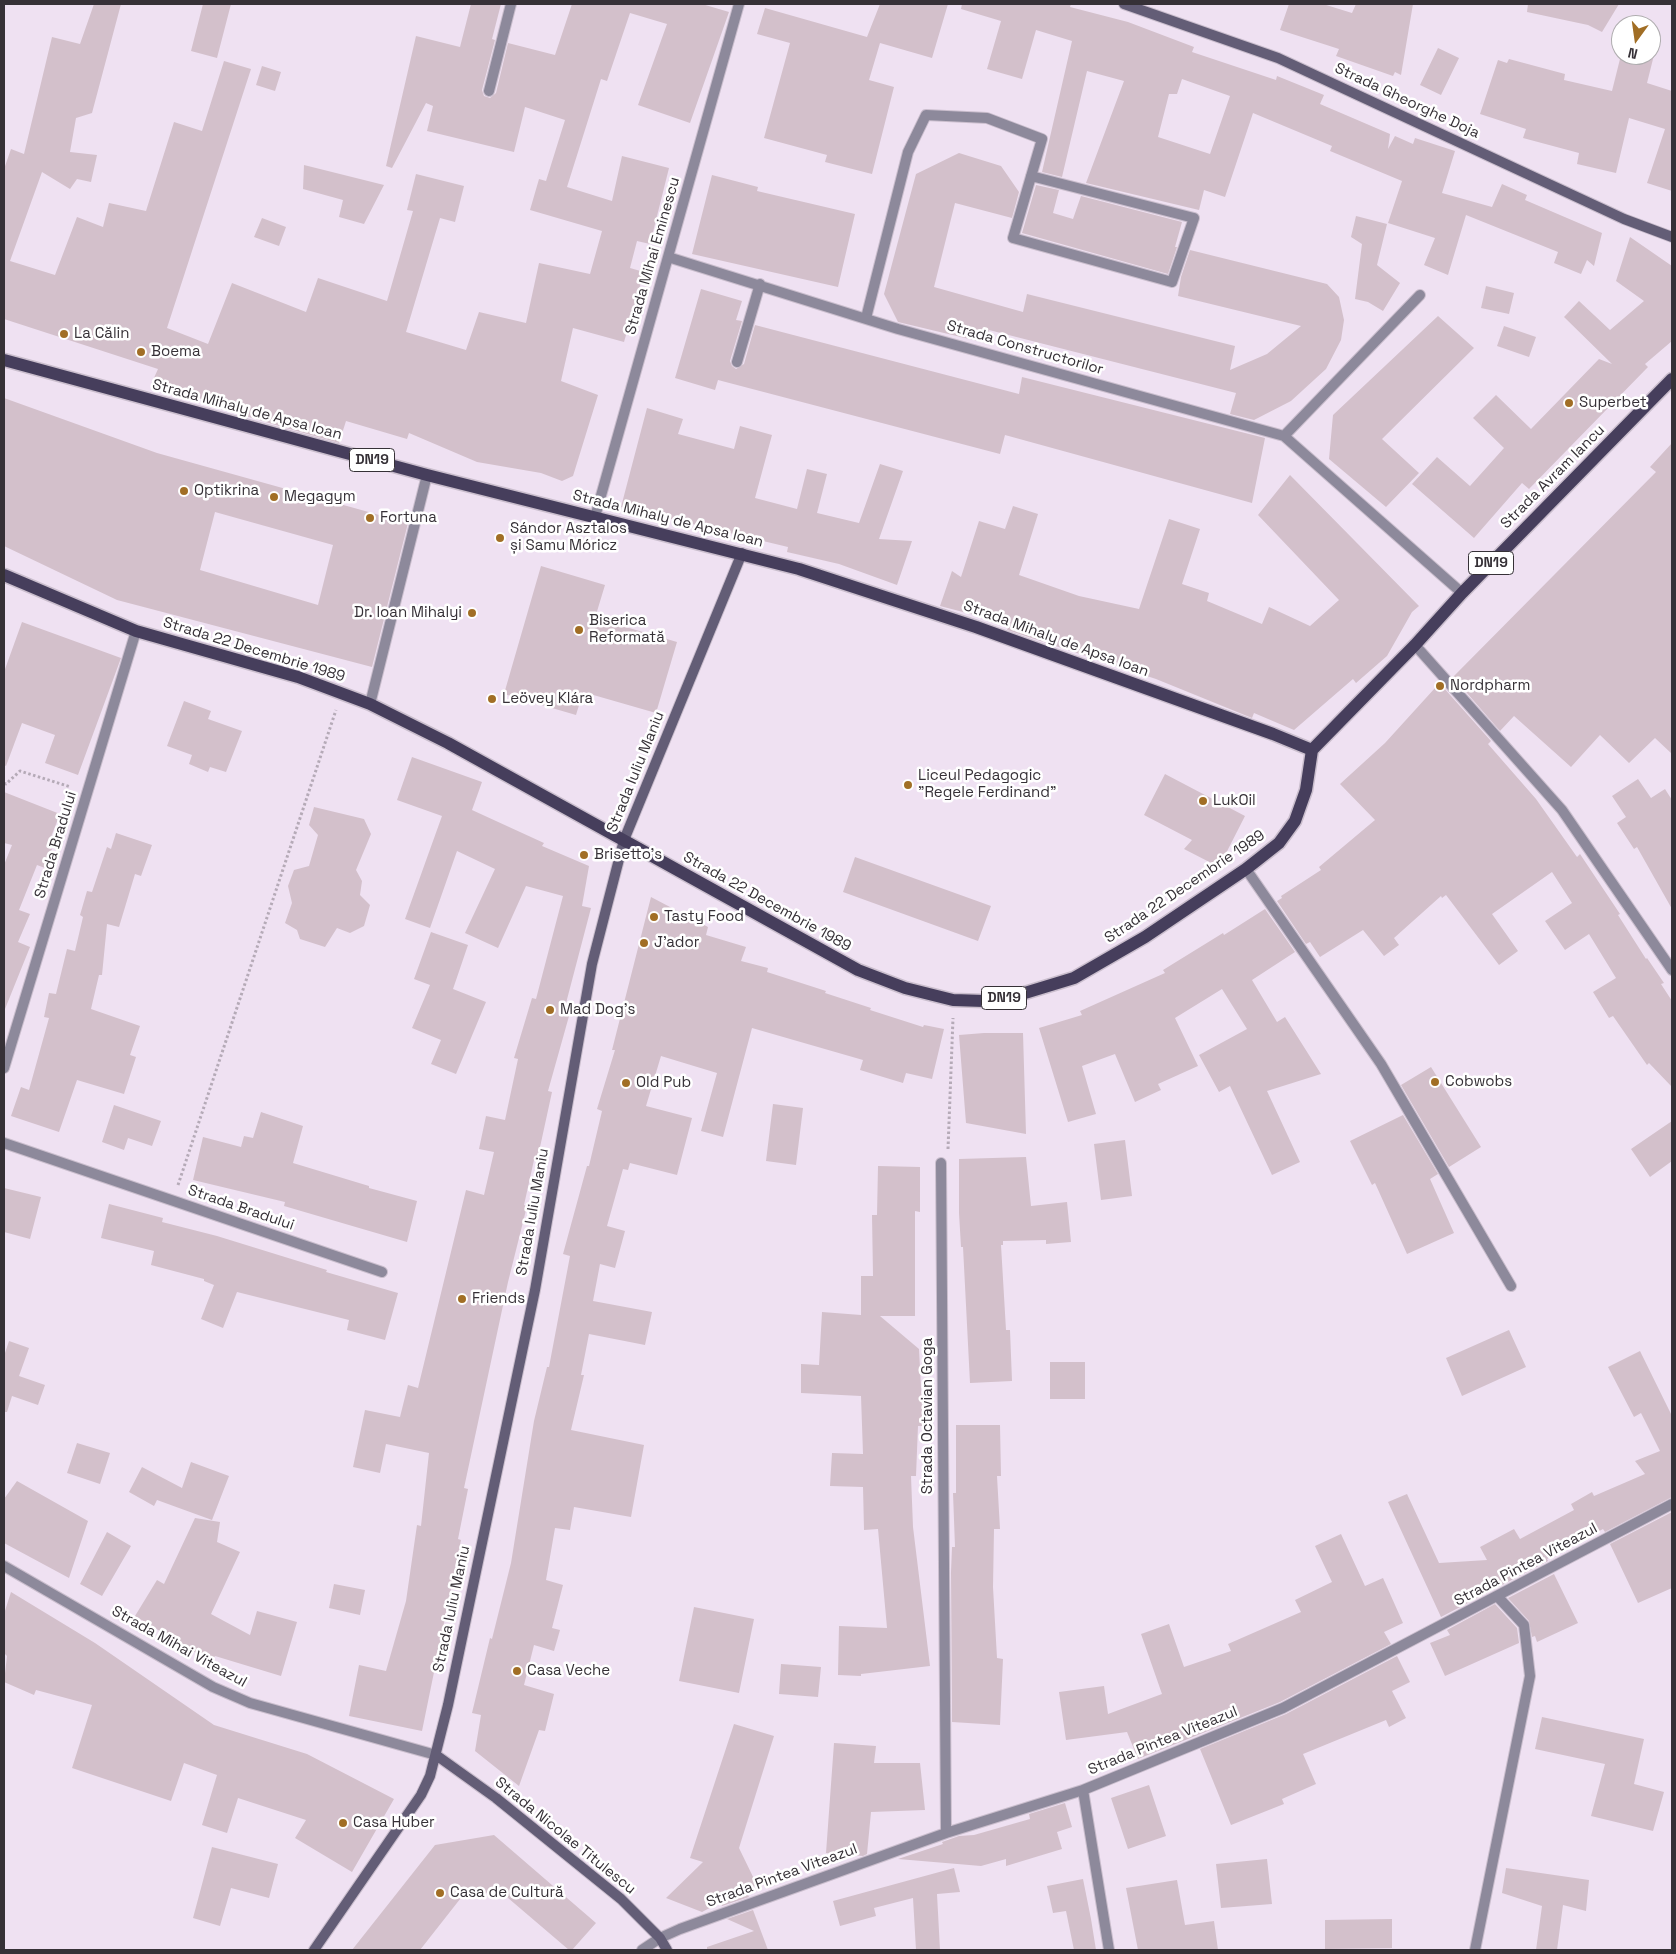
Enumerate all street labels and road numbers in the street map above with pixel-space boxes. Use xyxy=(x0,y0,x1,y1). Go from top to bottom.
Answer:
street label: Strada Gheorghe Doja xyxy=(1332,60,1482,142)
street label: Strada Mihai Eminescu xyxy=(622,175,684,337)
street label: Strada Constructorilor xyxy=(945,317,1105,379)
street label: Strada Mihaly de Apsa Ioan xyxy=(150,376,344,444)
street label: Strada Avram Iancu xyxy=(1497,421,1609,533)
road number: DN19 xyxy=(350,448,394,472)
street label: Strada Mihaly de Apsa Ioan xyxy=(571,487,765,551)
road number: DN19 xyxy=(1468,552,1514,574)
street label: Strada Mihaly de Apsa Ioan xyxy=(961,597,1151,681)
street label: Strada 22 Decembrie 1989 xyxy=(161,614,347,686)
street label: Strada Iuliu Maniu xyxy=(604,709,668,835)
street label: Strada Bradului xyxy=(31,789,81,901)
street label: Strada 22 Decembrie 1989 xyxy=(1102,827,1268,947)
street label: Strada 22 Decembrie 1989 xyxy=(680,848,854,956)
road number: DN19 xyxy=(982,986,1026,1010)
street label: Strada Iuliu Maniu xyxy=(513,1147,553,1277)
street label: Strada Bradului xyxy=(186,1181,296,1235)
street label: Strada Octavian Goga xyxy=(919,1338,937,1494)
street label: Strada Pintea Viteazul xyxy=(1451,1520,1601,1610)
street label: Strada Iuliu Maniu xyxy=(430,1544,474,1674)
street label: Strada Mihai Viteazul xyxy=(108,1602,250,1692)
street label: Strada Pintea Viteazul xyxy=(1086,1703,1240,1779)
street label: Strada Nicolae Titulescu xyxy=(491,1774,639,1898)
street label: Strada Pintea Viteazul xyxy=(704,1840,860,1912)

